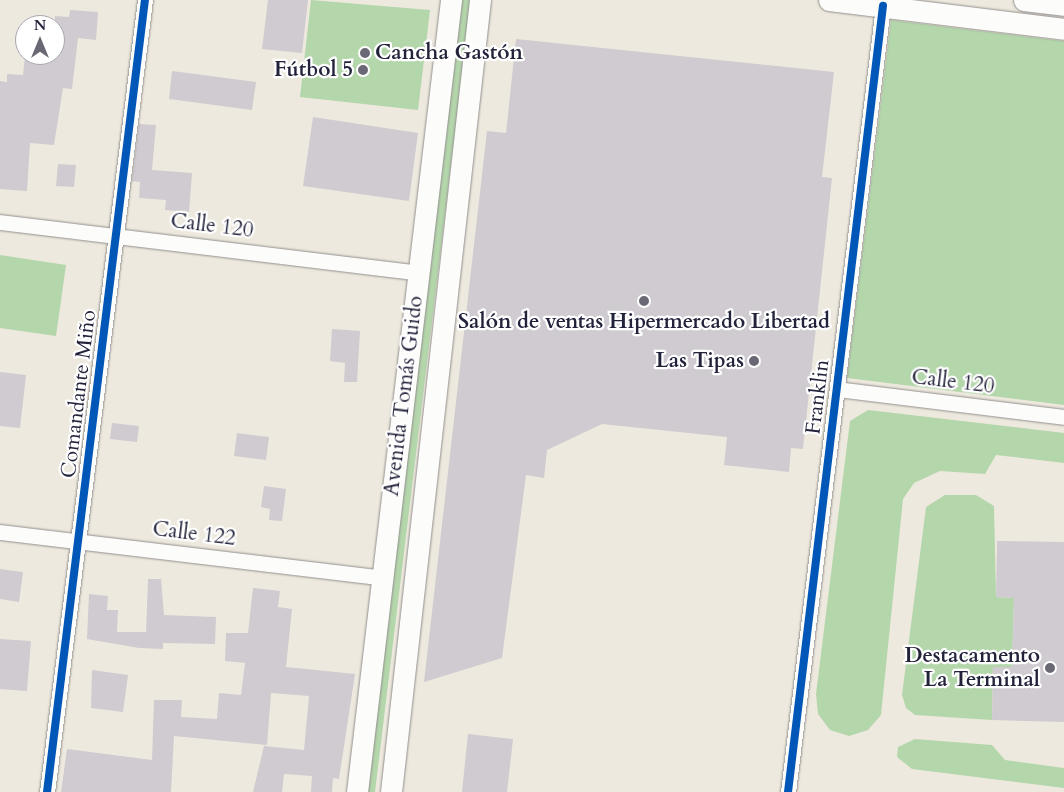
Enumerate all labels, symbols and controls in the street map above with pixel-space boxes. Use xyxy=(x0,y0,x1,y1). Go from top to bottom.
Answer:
north arrow xyxy=(15,15,65,65)
text: N xyxy=(34,16,46,35)
place label: Cancha Gastón xyxy=(375,40,523,66)
marker: Cancha Gastón xyxy=(359,47,371,59)
place label: Fútbol 5 xyxy=(274,57,353,83)
marker: Fútbol 5 xyxy=(357,64,369,76)
street label: Calle 120 xyxy=(169,208,255,244)
street label: Avenida Tomás Guido xyxy=(379,294,429,498)
marker: Salón de ventas Hipermercado Libertad xyxy=(638,295,650,307)
street label: Comandante Miño xyxy=(56,309,102,479)
place label: Salón de ventas Hipermercado Libertad xyxy=(458,309,830,335)
place label: Las Tipas xyxy=(655,348,744,374)
marker: Las Tipas xyxy=(748,355,760,367)
street label: Franklin xyxy=(801,358,835,436)
street label: Calle 120 xyxy=(910,364,996,400)
street label: Calle 122 xyxy=(151,516,237,552)
place label: Destacamento La Terminal xyxy=(904,643,1040,693)
marker: Destacamento La Terminal xyxy=(1044,662,1056,674)

